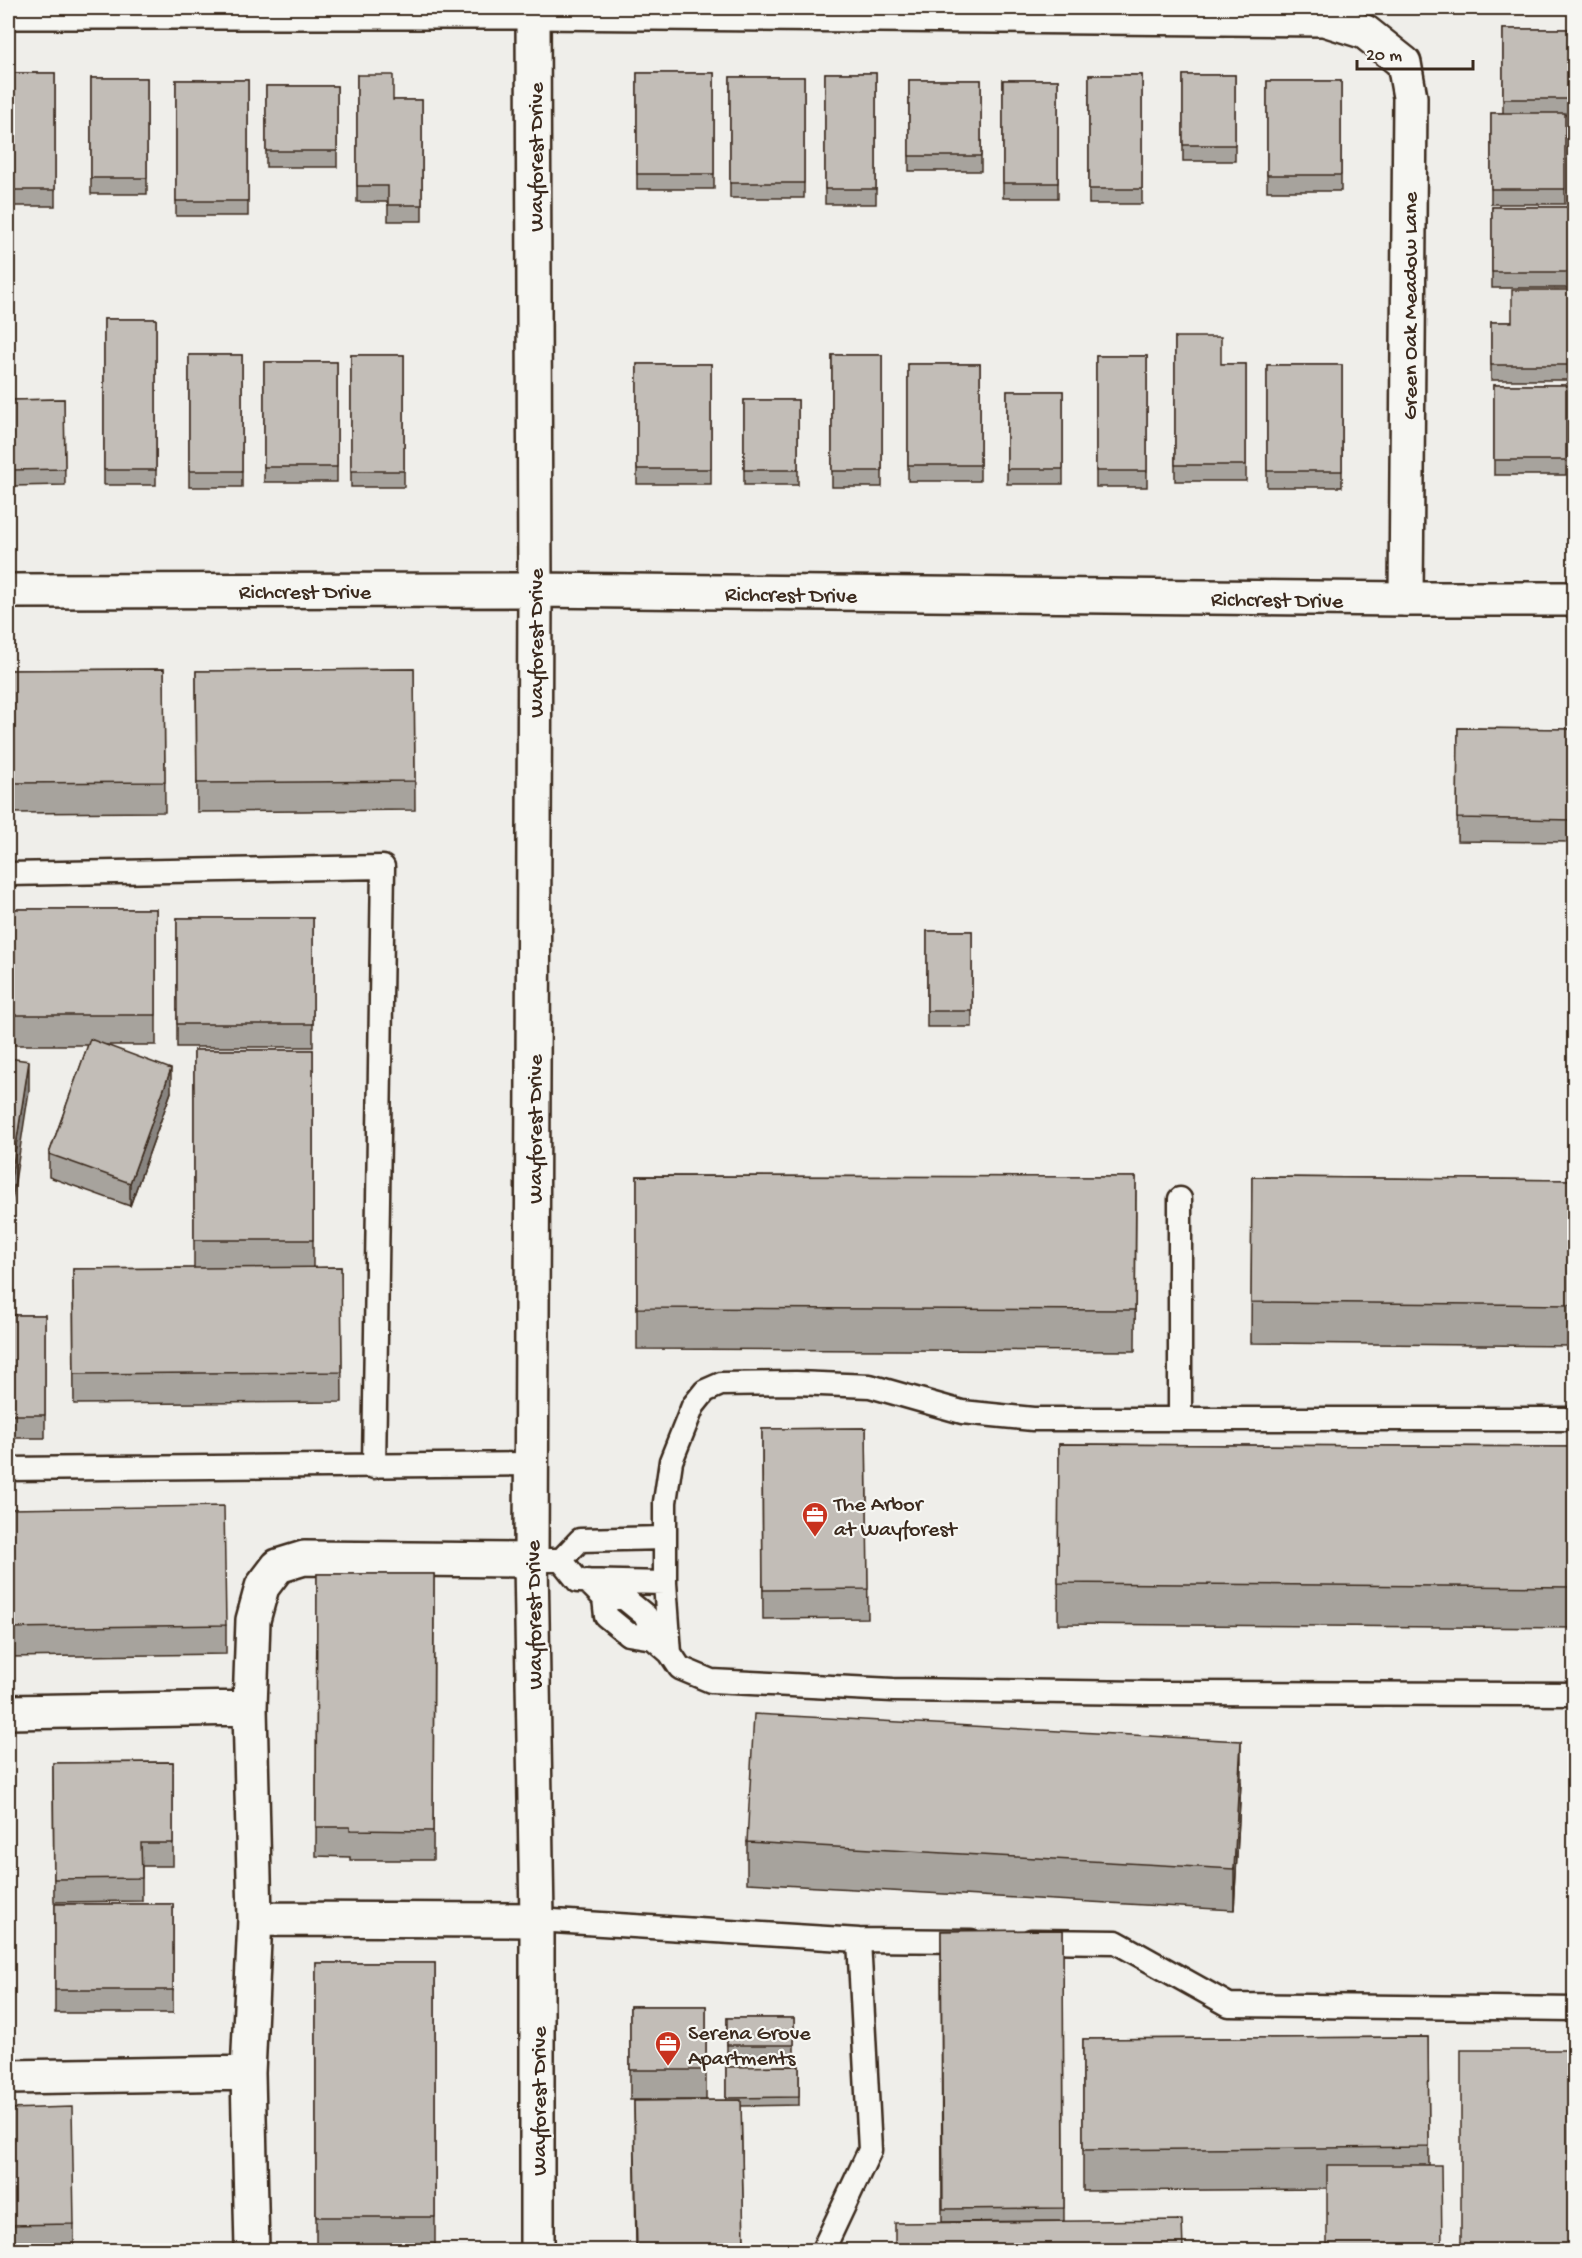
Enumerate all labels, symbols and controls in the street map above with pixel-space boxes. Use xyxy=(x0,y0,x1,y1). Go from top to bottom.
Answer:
scale bar xyxy=(1357,33,1472,71)
text: 20 m xyxy=(1366,46,1402,67)
street label: Wayforest Drive xyxy=(525,82,551,232)
street label: Green Oak Meadow Lane xyxy=(1399,191,1425,420)
street label: Wayforest Drive xyxy=(525,568,551,718)
street label: Richcrest Drive xyxy=(239,581,372,607)
street label: Richcrest Drive xyxy=(724,583,858,611)
street label: Richcrest Drive xyxy=(1210,588,1344,616)
street label: Wayforest Drive xyxy=(524,1054,550,1204)
place label: The Arbor at Wayforest xyxy=(832,1493,959,1544)
office icon: The Arbor at Wayforest xyxy=(800,1500,830,1538)
street label: Wayforest Drive xyxy=(522,1539,550,1690)
place label: Serena Grove Apartments xyxy=(688,2022,811,2073)
street label: Wayforest Drive xyxy=(528,2026,554,2176)
office icon: Serena Grove Apartments xyxy=(653,2029,683,2067)

